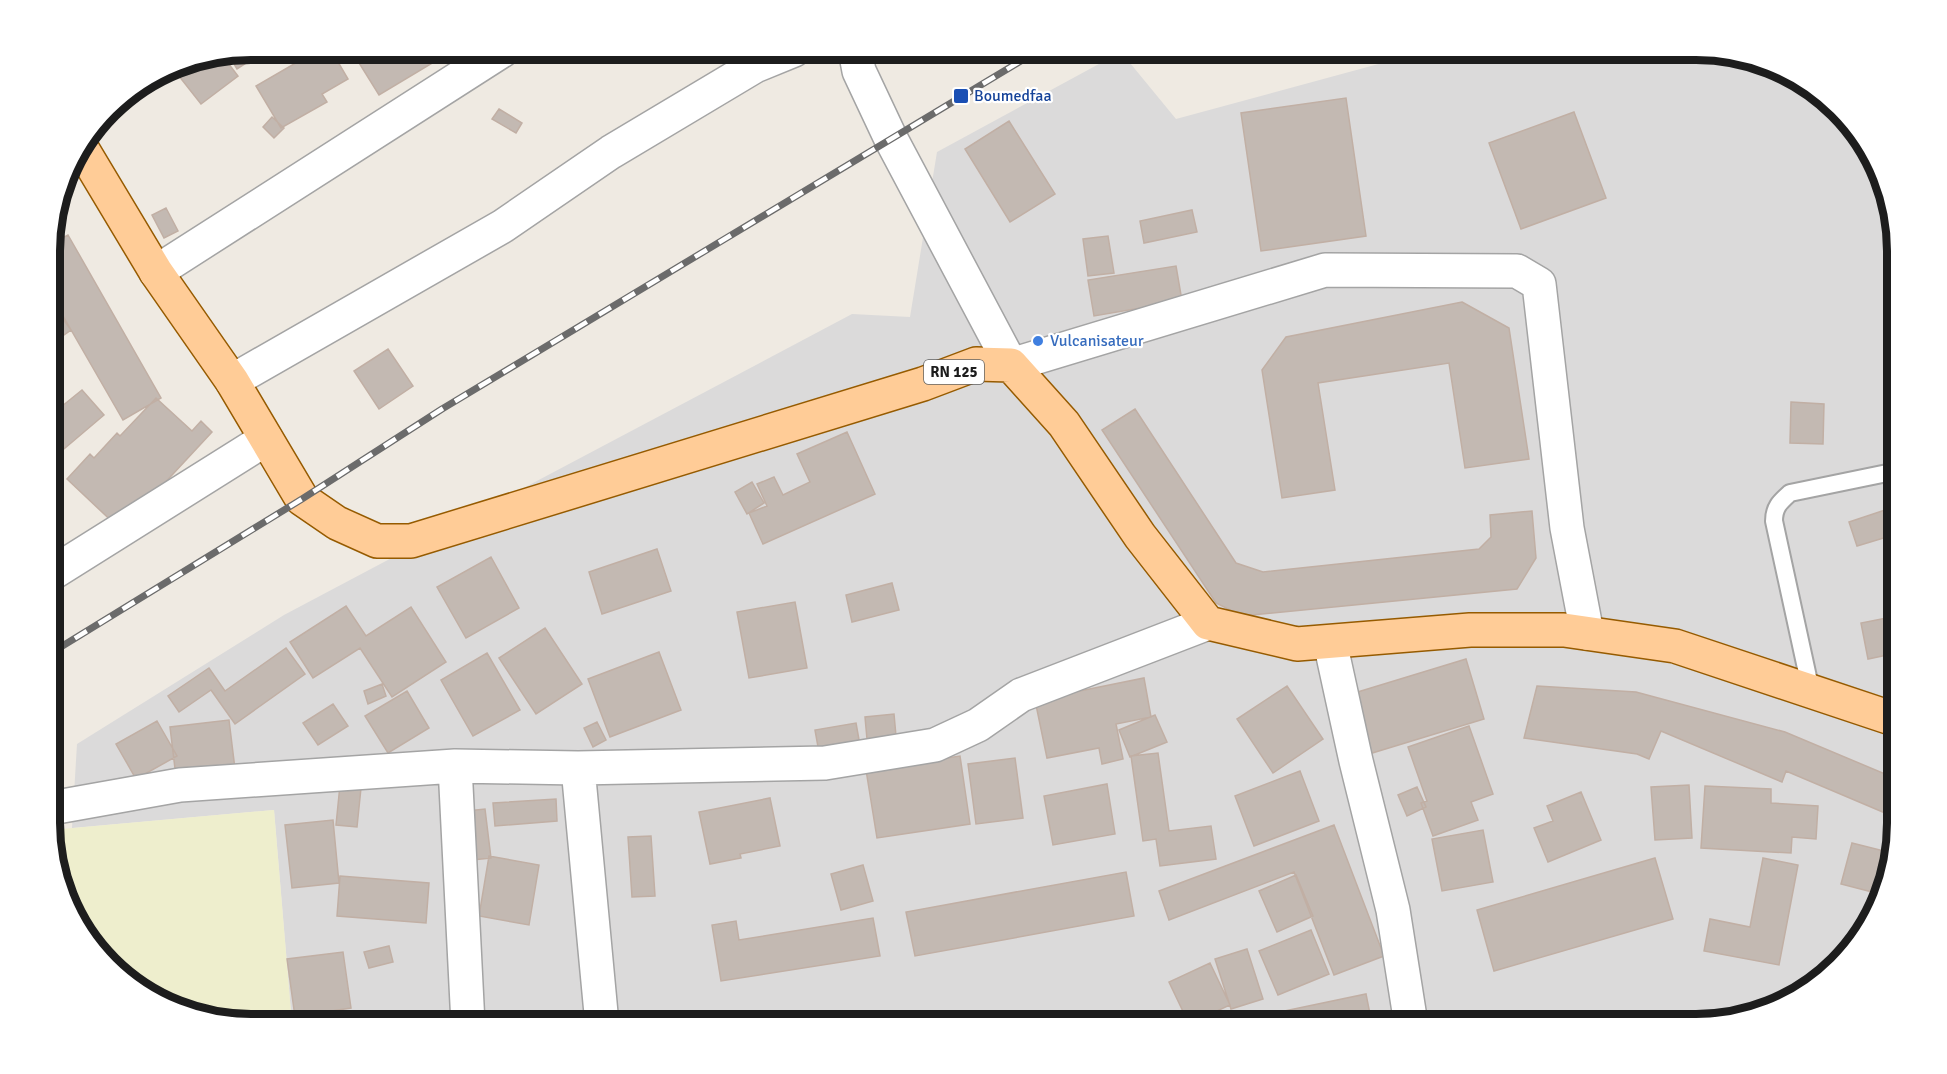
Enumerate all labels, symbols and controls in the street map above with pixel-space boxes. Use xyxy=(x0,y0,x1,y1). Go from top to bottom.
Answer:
place label: Boumedfaa xyxy=(974,86,1052,106)
marker: Boumedfaa xyxy=(952,87,970,105)
place label: Vulcanisateur xyxy=(1050,331,1144,351)
marker: Vulcanisateur xyxy=(1031,334,1045,348)
road number: RN 125 xyxy=(924,360,984,384)

